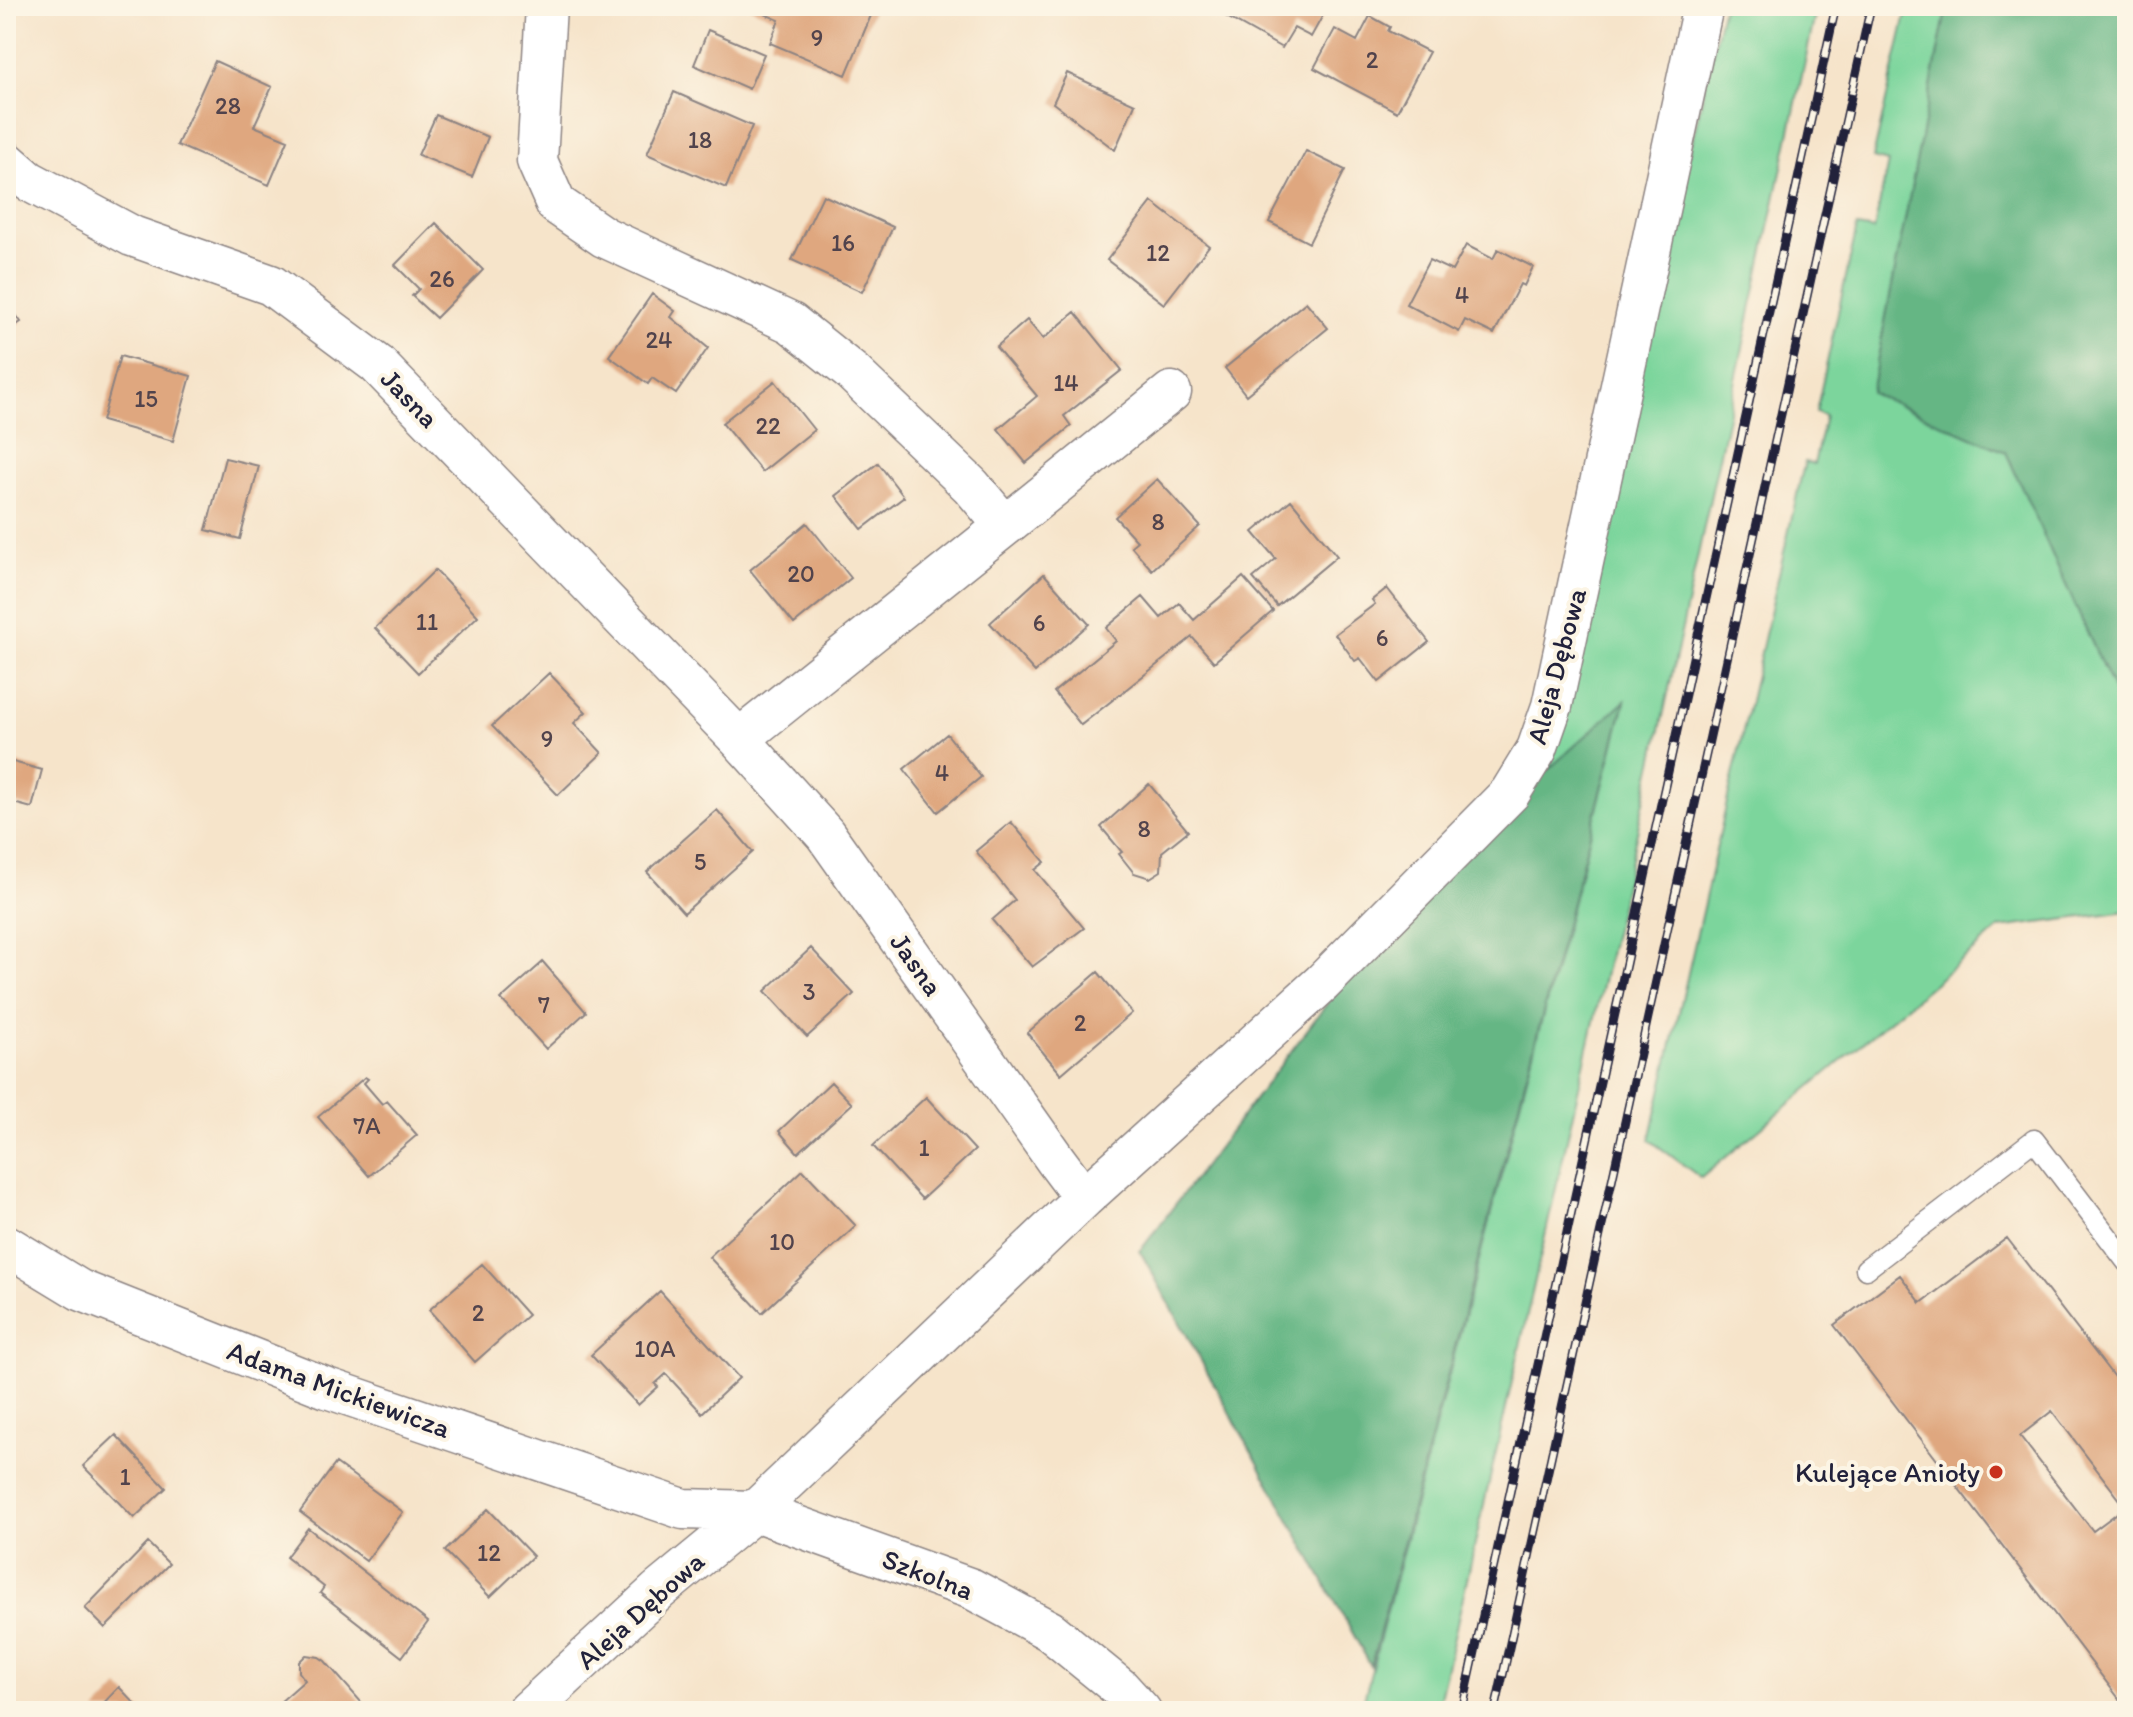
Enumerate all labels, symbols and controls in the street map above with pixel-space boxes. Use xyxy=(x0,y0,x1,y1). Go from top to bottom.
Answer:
house number: 9 xyxy=(811,23,823,52)
house number: 2 xyxy=(1366,45,1379,74)
house number: 28 xyxy=(215,91,241,120)
house number: 18 xyxy=(688,125,712,154)
house number: 16 xyxy=(831,228,855,257)
house number: 12 xyxy=(1146,238,1170,267)
house number: 26 xyxy=(429,264,455,293)
house number: 4 xyxy=(1455,280,1469,309)
house number: 24 xyxy=(645,325,673,354)
street label: Jasna xyxy=(374,361,446,435)
house number: 14 xyxy=(1053,368,1079,397)
house number: 15 xyxy=(134,384,158,413)
house number: 22 xyxy=(755,411,781,440)
house number: 8 xyxy=(1151,507,1165,536)
house number: 20 xyxy=(787,559,815,588)
street label: Aleja Dębowa xyxy=(1519,584,1593,748)
house number: 11 xyxy=(416,607,438,636)
house number: 6 xyxy=(1033,608,1045,637)
house number: 6 xyxy=(1376,623,1388,652)
house number: 9 xyxy=(541,724,553,753)
house number: 4 xyxy=(935,758,949,787)
house number: 8 xyxy=(1137,814,1151,843)
house number: 5 xyxy=(694,847,706,876)
street label: Jasna xyxy=(883,926,951,1002)
house number: 3 xyxy=(802,977,816,1006)
house number: 7 xyxy=(538,990,550,1019)
house number: 2 xyxy=(1074,1008,1087,1037)
house number: 7A xyxy=(353,1111,381,1140)
house number: 1 xyxy=(918,1133,930,1162)
house number: 10 xyxy=(769,1227,795,1256)
house number: 2 xyxy=(472,1298,485,1327)
street label: Adama Mickiewicza xyxy=(223,1333,455,1445)
house number: 10A xyxy=(634,1334,676,1363)
place label: Kulejące Anioły xyxy=(1795,1455,1980,1489)
house number: 1 xyxy=(119,1462,131,1491)
marker: Kulejące Anioły xyxy=(1987,1463,2005,1481)
house number: 12 xyxy=(477,1538,501,1567)
street label: Szkolna xyxy=(878,1541,979,1607)
street label: Aleja Dębowa xyxy=(569,1543,711,1676)

